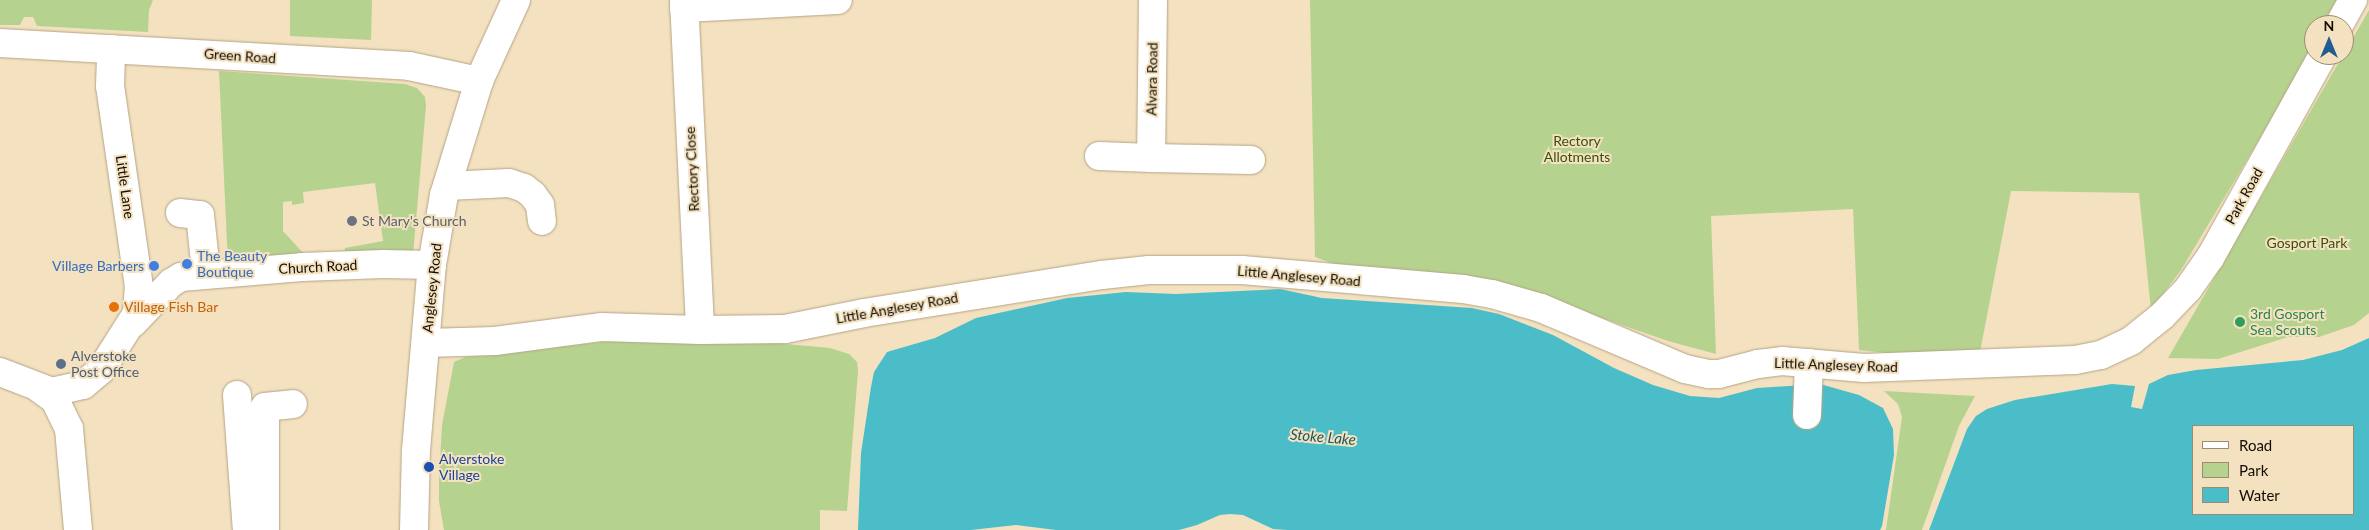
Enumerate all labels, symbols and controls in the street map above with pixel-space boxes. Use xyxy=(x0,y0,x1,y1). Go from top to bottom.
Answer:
north arrow xyxy=(2304,15,2354,65)
text: N xyxy=(2324,17,2334,34)
street label: Alvara Road xyxy=(1143,42,1161,116)
street label: Green Road xyxy=(203,45,277,67)
street label: Rectory Close xyxy=(681,126,703,212)
park label: Rectory Allotments xyxy=(1544,133,1610,166)
street label: Little Lane xyxy=(112,154,138,220)
street label: Park Road xyxy=(2222,165,2266,227)
place label: St Mary's Church xyxy=(362,213,467,229)
marker: St Mary's Church xyxy=(346,215,358,227)
park label: Gosport Park xyxy=(2267,235,2347,251)
street label: Anglesey Road xyxy=(419,242,445,334)
place label: The Beauty Boutique xyxy=(197,248,267,280)
street label: Church Road xyxy=(278,257,358,277)
place label: Village Barbers xyxy=(52,258,144,274)
marker: The Beauty Boutique xyxy=(181,258,193,270)
marker: Village Barbers xyxy=(148,260,160,272)
street label: Little Anglesey Road xyxy=(1236,262,1362,290)
street label: Little Anglesey Road xyxy=(834,289,960,327)
place label: Village Fish Bar xyxy=(124,299,218,315)
marker: Village Fish Bar xyxy=(108,301,120,313)
place label: 3rd Gosport Sea Scouts xyxy=(2250,306,2324,338)
marker: 3rd Gosport Sea Scouts xyxy=(2234,316,2246,328)
place label: Alverstoke Post Office xyxy=(71,348,139,381)
street label: Little Anglesey Road xyxy=(1773,354,1899,376)
marker: Alverstoke Post Office xyxy=(55,358,67,370)
water label: Stoke Lake xyxy=(1289,425,1357,449)
legend xyxy=(2192,425,2354,515)
text: Road xyxy=(2239,436,2272,454)
place label: Alverstoke Village xyxy=(439,451,504,484)
marker: Alverstoke Village xyxy=(423,461,435,473)
text: Park xyxy=(2239,461,2268,479)
text: Water xyxy=(2239,486,2280,504)

